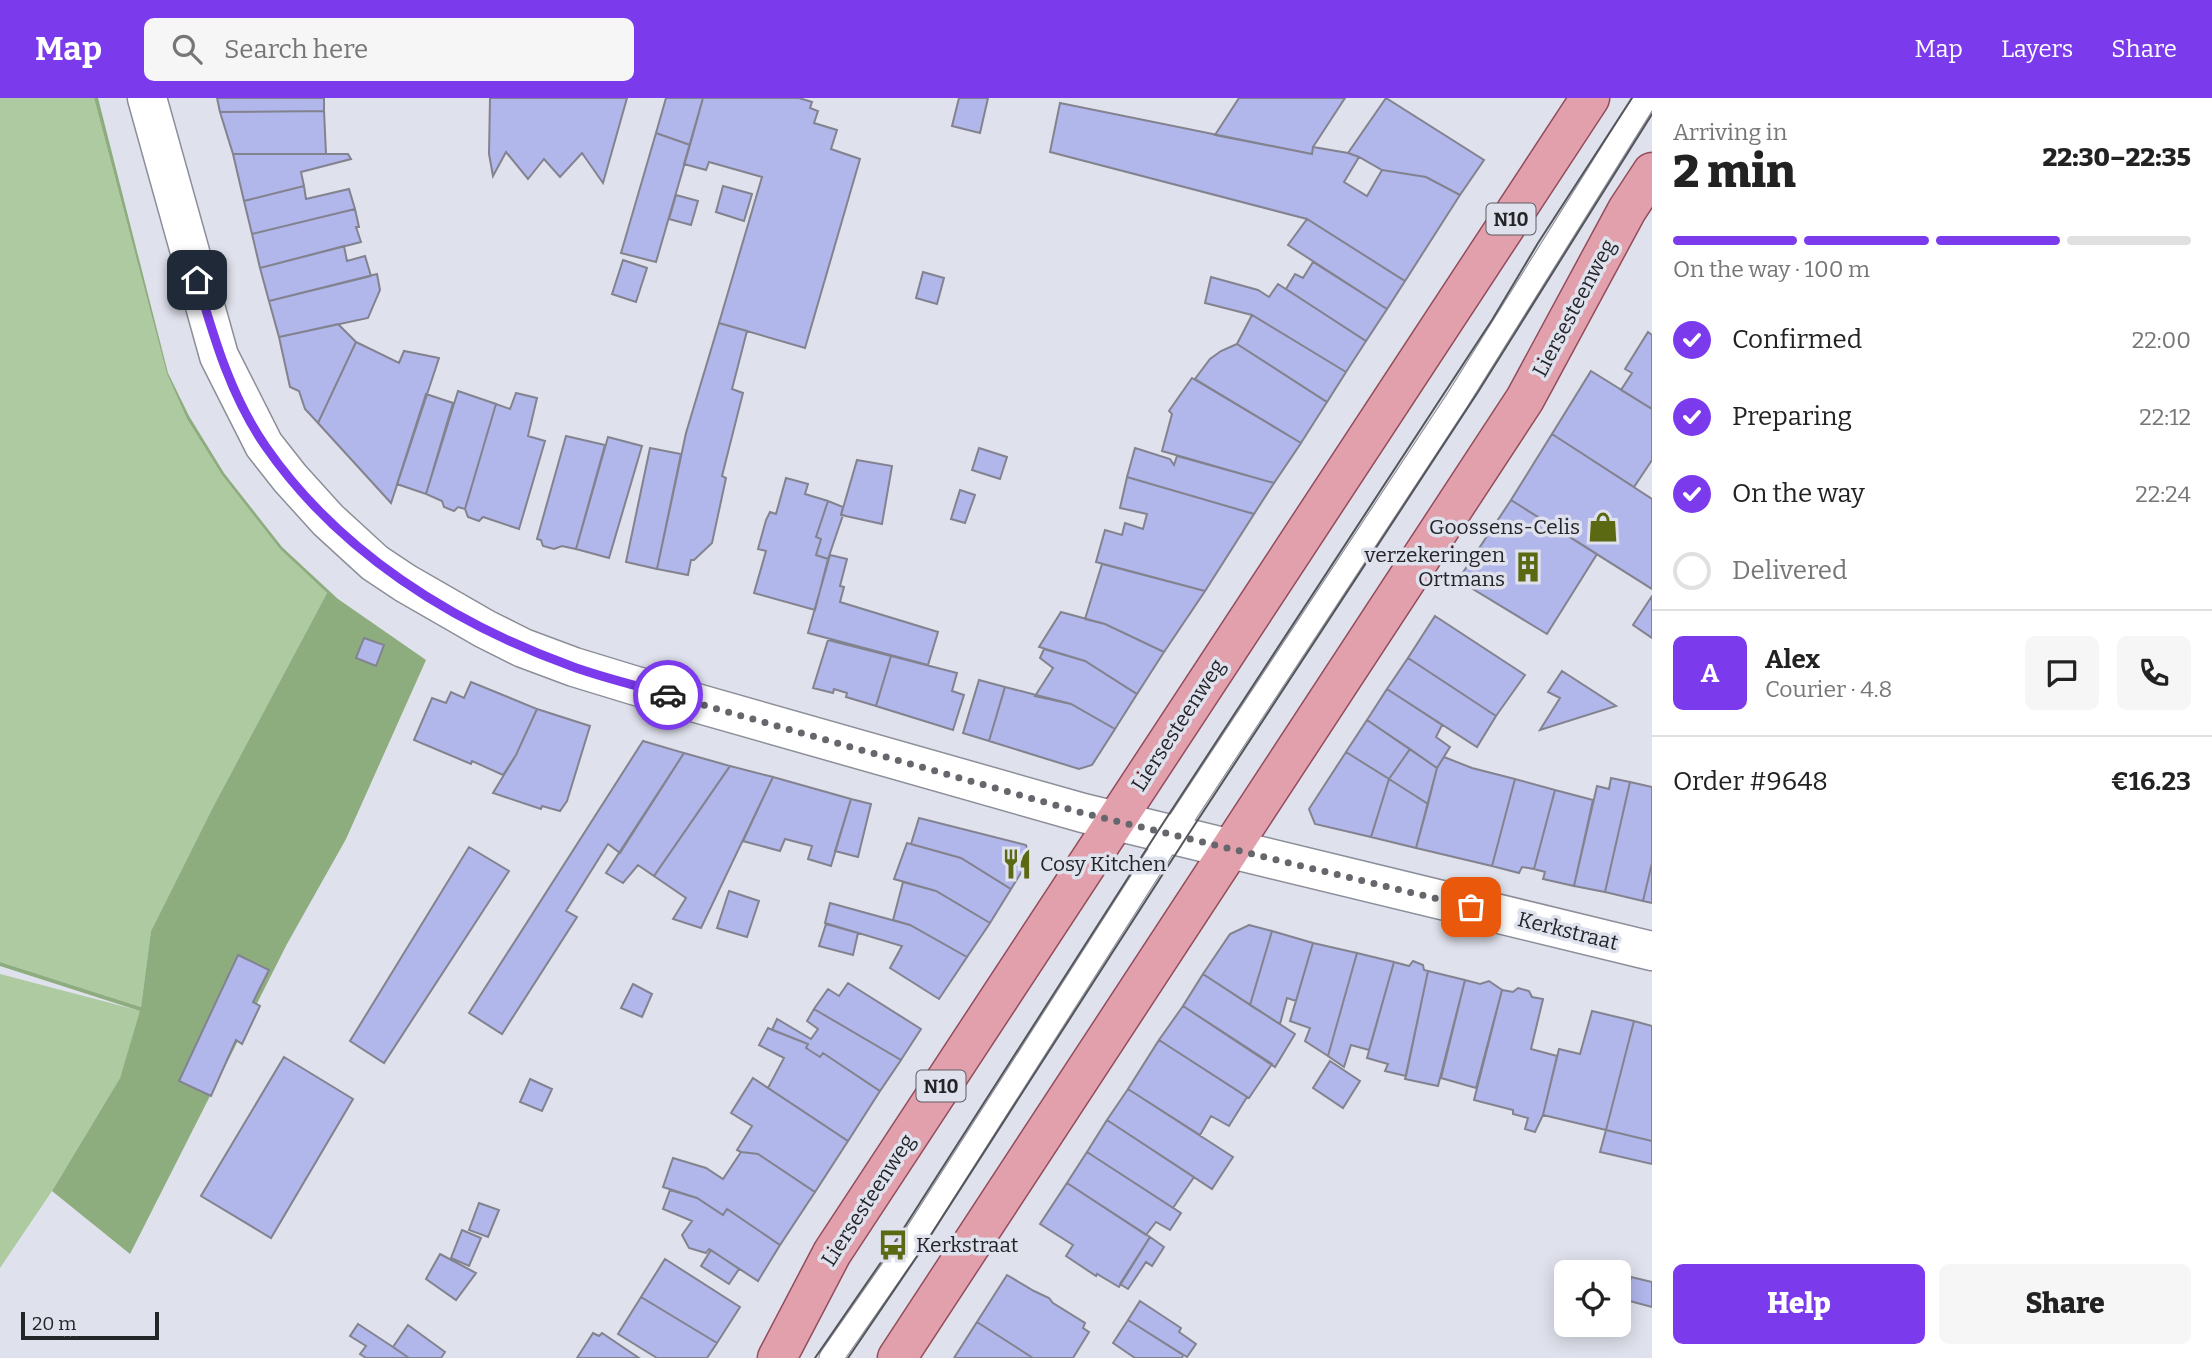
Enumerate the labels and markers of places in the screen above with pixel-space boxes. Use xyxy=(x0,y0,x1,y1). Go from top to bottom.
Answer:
pin xyxy=(167,250,227,310)
shop icon: Goossens-Celis xyxy=(1586,510,1620,544)
place label: Goossens-Celis xyxy=(1429,514,1580,540)
place label: verzekeringen Ortmans xyxy=(1364,542,1505,592)
building icon: verzekeringen Ortmans xyxy=(1511,550,1545,584)
restaurant icon: Cosy Kitchen xyxy=(1000,847,1034,881)
place label: Cosy Kitchen xyxy=(1040,851,1166,877)
pin xyxy=(1441,877,1501,937)
bus stop icon: Kerkstraat xyxy=(876,1228,910,1262)
place label: Kerkstraat xyxy=(916,1232,1019,1258)

